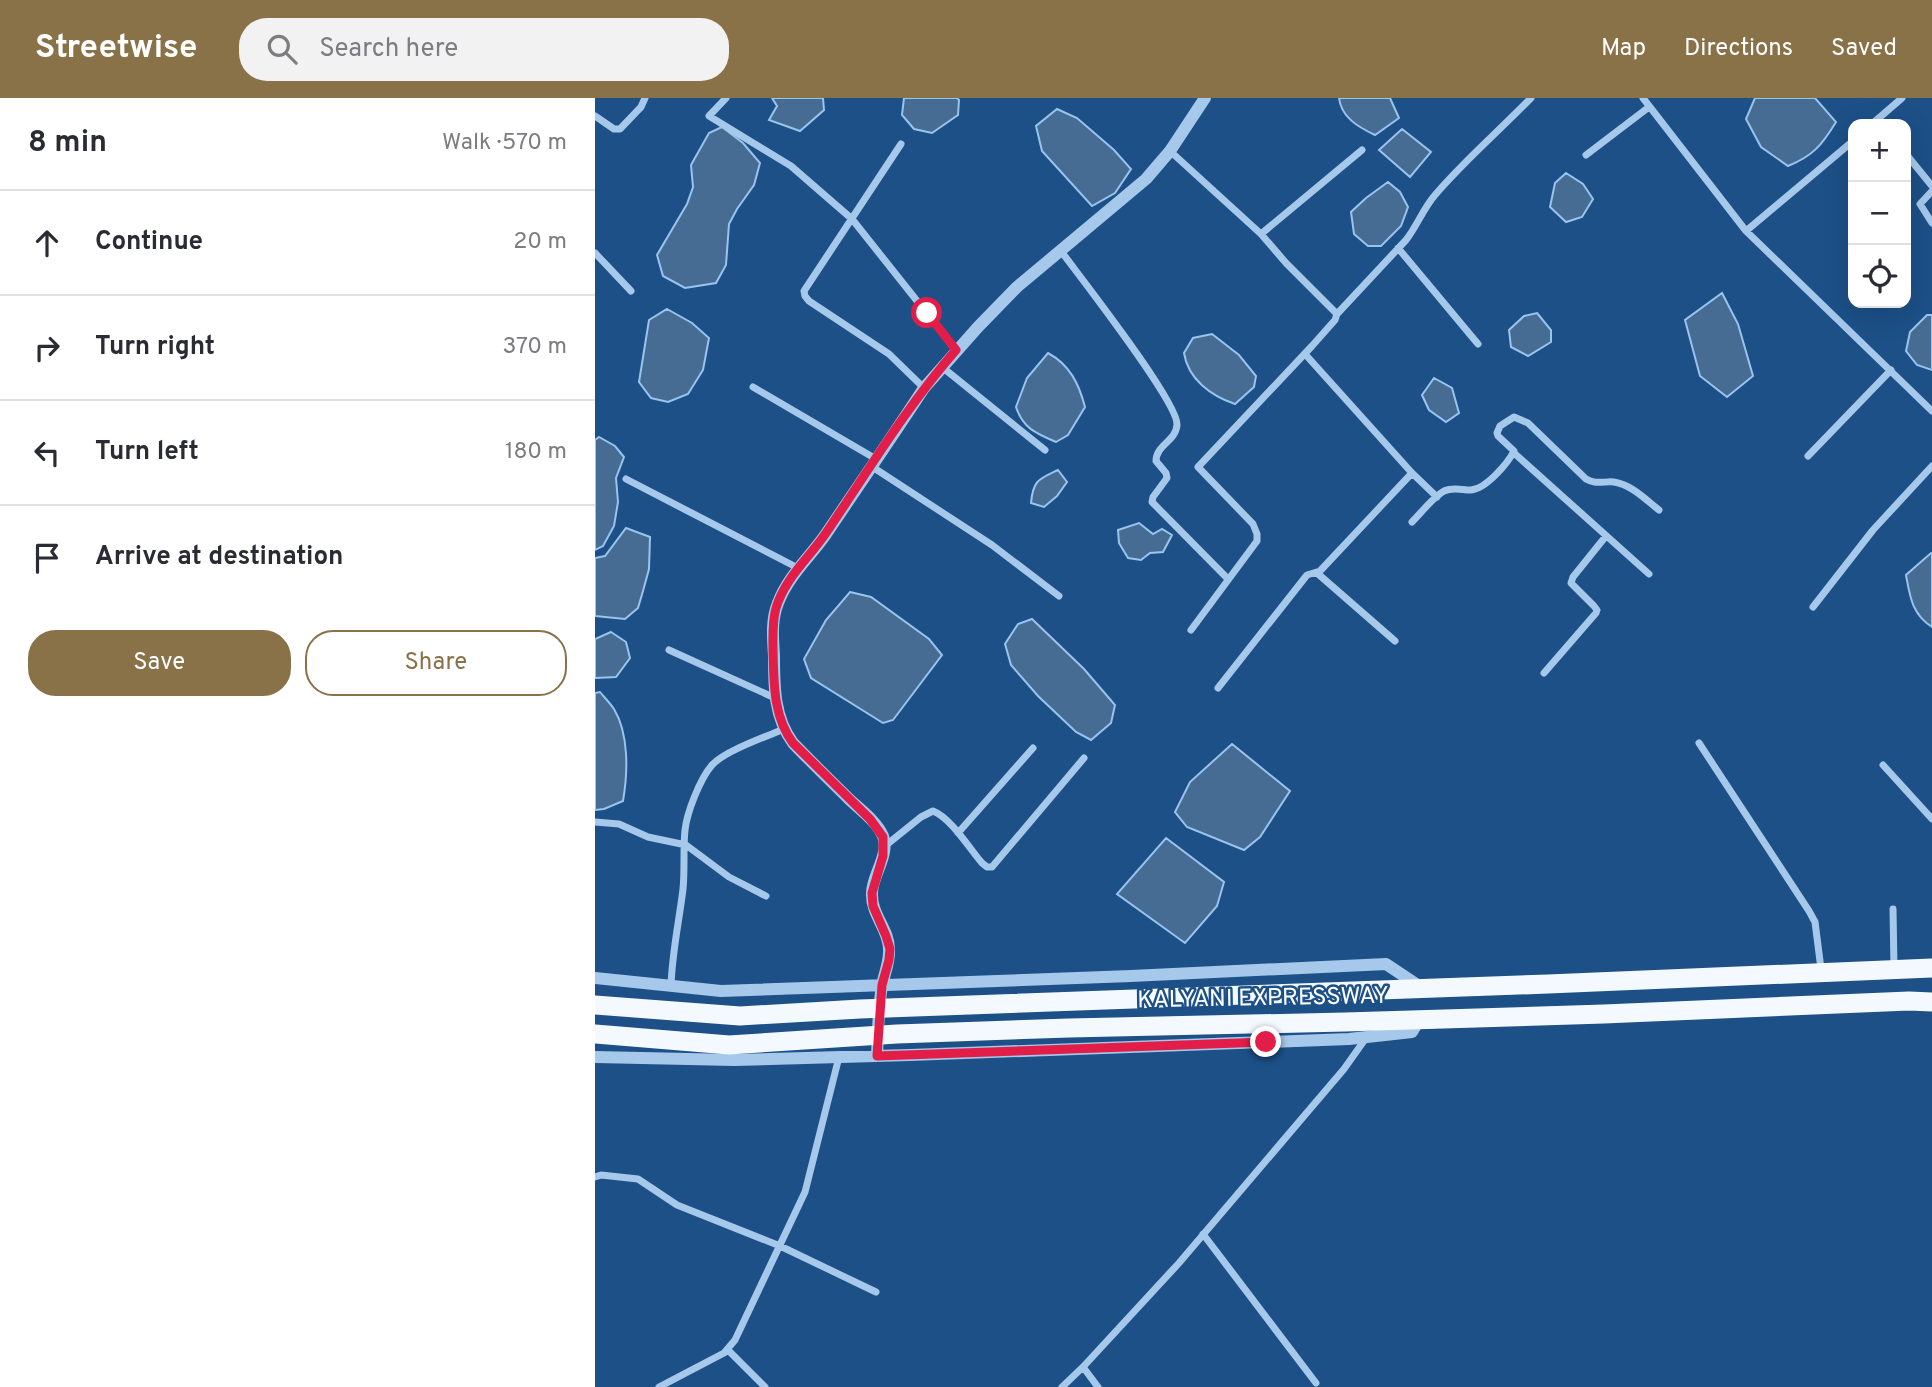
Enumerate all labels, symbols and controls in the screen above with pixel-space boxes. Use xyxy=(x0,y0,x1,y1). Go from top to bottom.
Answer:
search box xyxy=(239,18,729,81)
text: Streetwise xyxy=(35,28,197,70)
icon: search xyxy=(263,30,301,68)
text: Search here xyxy=(319,33,458,66)
text: Map xyxy=(1601,34,1646,64)
text: Directions xyxy=(1684,34,1793,64)
text: Saved xyxy=(1831,34,1897,64)
map controls xyxy=(1848,119,1911,308)
button: + xyxy=(1848,119,1911,182)
text: 8 min xyxy=(28,125,107,162)
text: Walk · 570 m xyxy=(442,129,567,158)
button: − xyxy=(1848,182,1911,245)
icon: ahead xyxy=(28,224,66,262)
text: Continue xyxy=(95,226,203,259)
text: 20 m xyxy=(513,228,567,257)
button: locate xyxy=(1848,245,1911,308)
route start xyxy=(911,297,942,328)
icon: right xyxy=(28,329,66,367)
text: Turn right xyxy=(95,331,215,364)
text: 370 m xyxy=(502,333,567,362)
icon: left xyxy=(28,434,66,472)
text: Turn left xyxy=(95,436,199,469)
text: 180 m xyxy=(505,438,567,467)
icon: arrive xyxy=(28,539,66,577)
text: Arrive at destination xyxy=(95,541,343,574)
button: Save xyxy=(28,630,291,696)
button: Share xyxy=(305,630,567,696)
street label: KALYANI EXPRESSWAY xyxy=(1137,982,1389,1016)
route end xyxy=(1250,1026,1281,1057)

